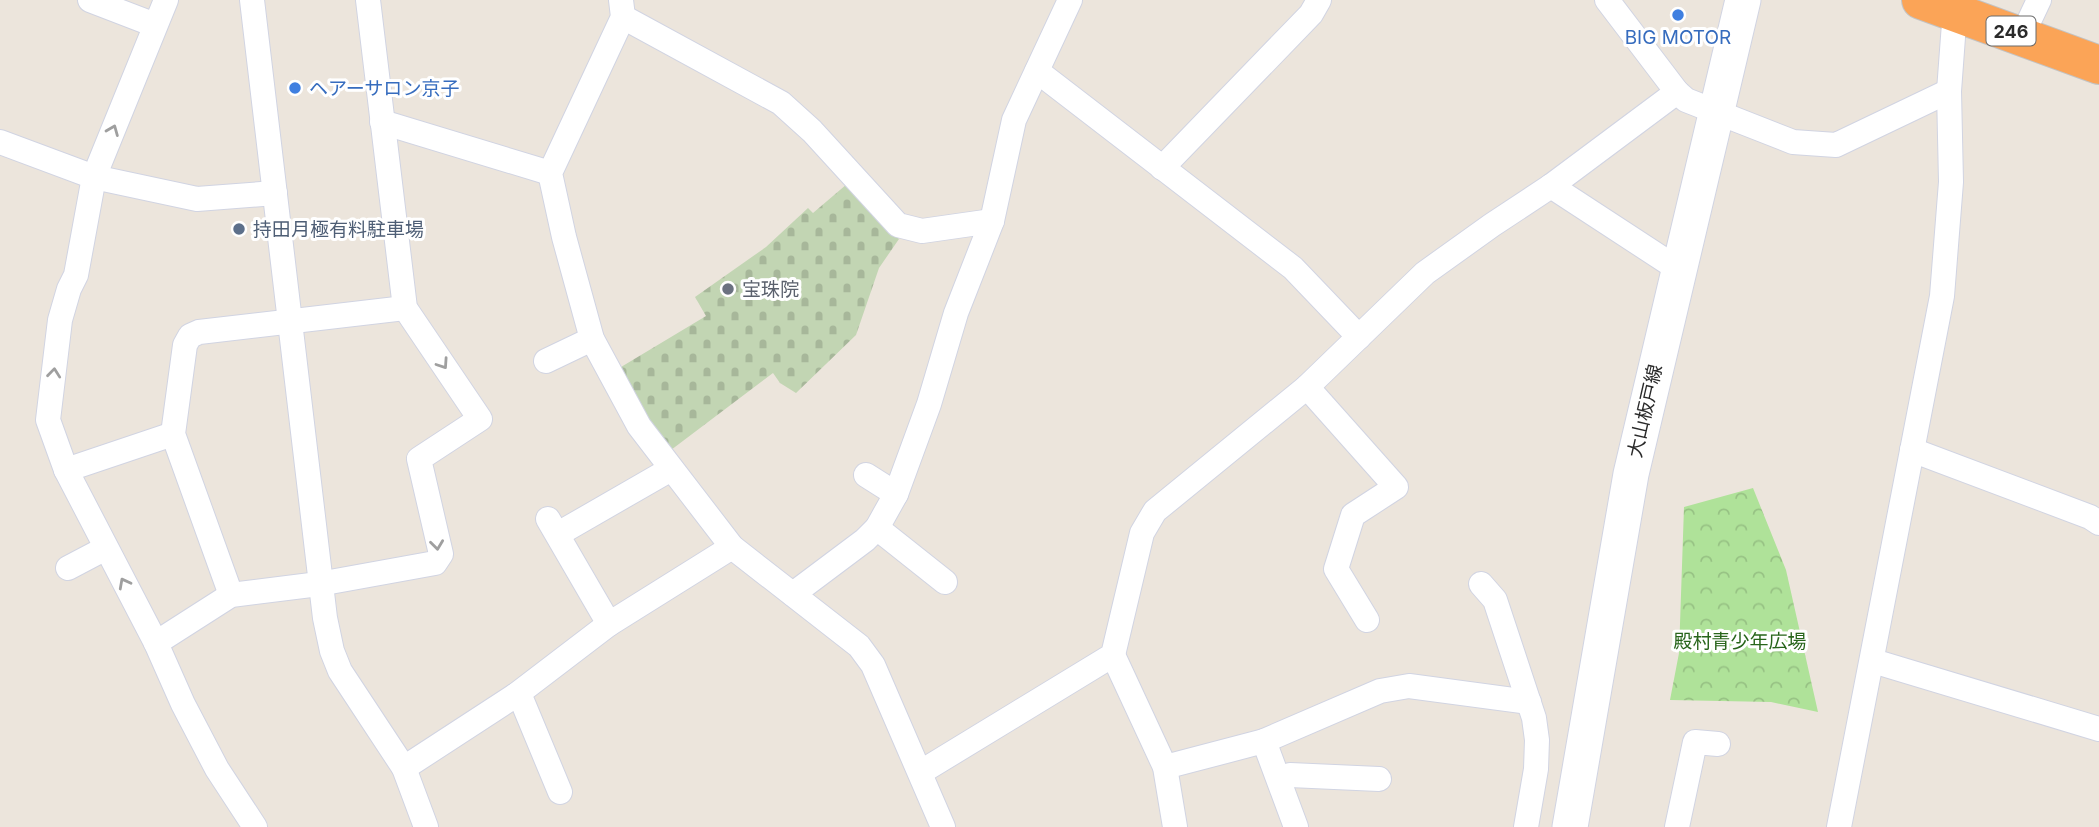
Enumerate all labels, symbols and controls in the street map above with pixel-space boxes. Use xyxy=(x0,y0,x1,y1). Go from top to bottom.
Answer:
marker: BIG MOTOR xyxy=(1670,7,1686,23)
road number: 246 xyxy=(1986,16,2036,46)
place label: BIG MOTOR xyxy=(1625,26,1731,49)
place label: ヘアーサロン京子 xyxy=(309,77,459,100)
marker: ヘアーサロン京子 xyxy=(287,80,303,96)
one-way arrow xyxy=(105,124,119,136)
place label: 持田月極有料駐車場 xyxy=(253,218,424,241)
marker: 持田月極有料駐車場 xyxy=(231,221,247,237)
place label: 宝珠院 xyxy=(742,278,799,301)
marker: 宝珠院 xyxy=(720,281,736,297)
one-way arrow xyxy=(435,357,448,370)
street label: 大山板戸線 xyxy=(1623,362,1667,460)
one-way arrow xyxy=(47,367,62,379)
one-way arrow xyxy=(430,540,445,551)
one-way arrow xyxy=(119,578,132,590)
park label: 殿村青少年広場 xyxy=(1673,630,1807,653)

